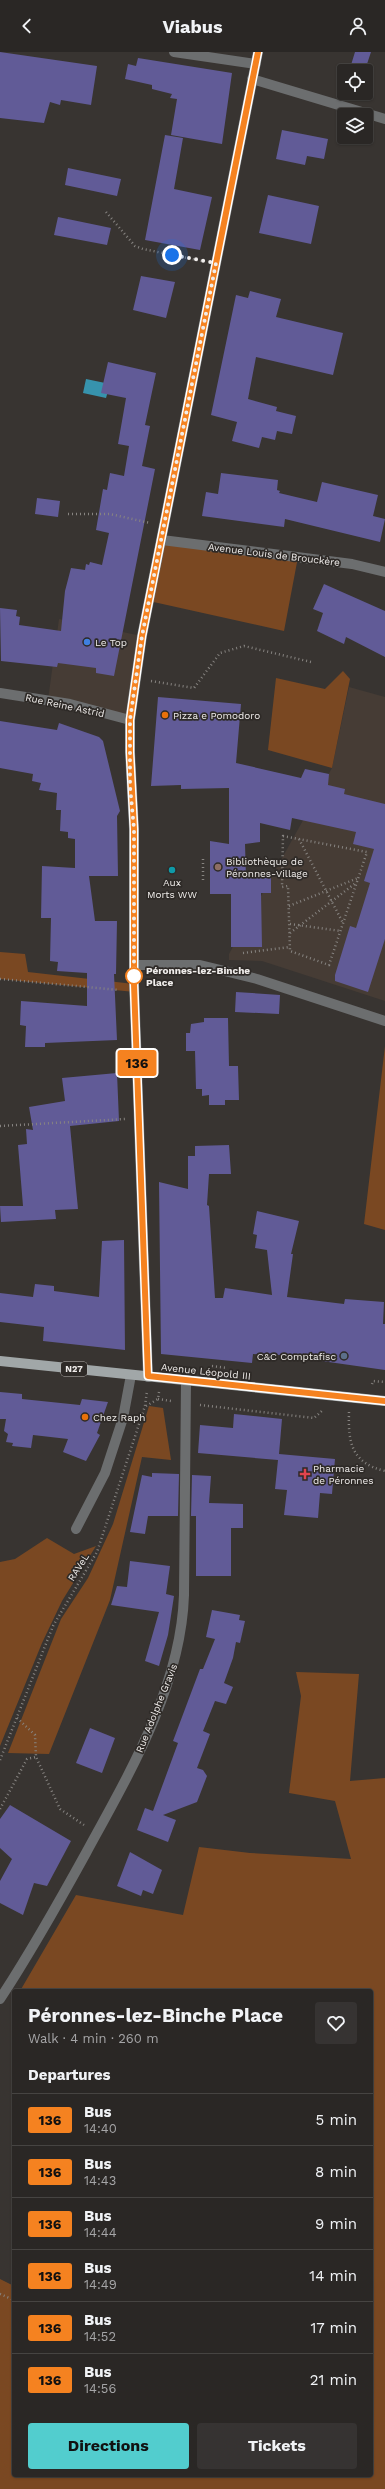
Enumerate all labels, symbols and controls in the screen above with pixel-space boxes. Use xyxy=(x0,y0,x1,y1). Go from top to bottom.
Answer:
icon: back xyxy=(16,15,38,37)
icon: person xyxy=(347,15,369,37)
text: Viabus xyxy=(163,16,222,37)
map controls xyxy=(337,64,373,144)
button: locate xyxy=(337,64,373,100)
button: layers xyxy=(337,108,373,144)
your location xyxy=(162,245,182,265)
street label: Avenue Louis de Brouckère xyxy=(207,541,341,568)
marker: Le Top xyxy=(82,637,92,647)
place label: Le Top xyxy=(95,637,127,648)
street label: Rue Reine Astrid xyxy=(24,692,106,719)
marker: Pizza e Pomodoro xyxy=(160,710,170,720)
place label: Pizza e Pomodoro xyxy=(173,710,260,721)
place label: Bibliothèque de Péronnes-Village xyxy=(226,856,308,879)
marker: Bibliothèque de Péronnes-Village xyxy=(213,862,223,872)
marker: Aux Morts WW xyxy=(167,865,177,875)
place label: Aux Morts WW xyxy=(147,877,197,900)
place label: Péronnes-lez-Binche Place xyxy=(146,965,250,988)
marker: Péronnes-lez-Binche Place xyxy=(125,967,143,985)
line badge: 136 xyxy=(114,1050,160,1076)
text: 136 xyxy=(126,1055,148,1071)
place label: C&C Comptafisc xyxy=(257,1351,336,1362)
marker: C&C Comptafisc xyxy=(339,1351,349,1361)
street label: Avenue Léopold III xyxy=(160,1361,251,1382)
road number: N27 xyxy=(61,1362,87,1376)
marker: Chez Raph xyxy=(80,1412,90,1422)
place label: Chez Raph xyxy=(93,1412,145,1423)
place label: Pharmacie de Péronnes xyxy=(313,1463,374,1486)
marker: Pharmacie de Péronnes xyxy=(300,1469,310,1479)
street label: RAVeL xyxy=(66,1551,91,1583)
street label: Rue Adolphe Gravis xyxy=(134,1662,179,1754)
button: heart xyxy=(315,2002,357,2044)
text: Péronnes-lez-Binche Place xyxy=(28,2004,283,2027)
text: Walk · 4 min · 260 m xyxy=(28,2031,159,2046)
text: Departures xyxy=(28,2066,111,2084)
text: Bus xyxy=(84,2103,112,2121)
text: 5 min xyxy=(316,2111,357,2129)
text: 136 xyxy=(39,2112,61,2128)
text: 14:40 xyxy=(84,2121,117,2136)
text: Bus xyxy=(84,2155,112,2173)
text: 8 min xyxy=(315,2163,357,2181)
text: 136 xyxy=(39,2164,61,2180)
text: 14:43 xyxy=(84,2173,116,2188)
text: Bus xyxy=(84,2207,112,2225)
text: 9 min xyxy=(315,2215,357,2233)
text: 136 xyxy=(39,2216,61,2232)
text: 14:44 xyxy=(84,2225,117,2240)
text: Bus xyxy=(84,2259,112,2277)
text: 14 min xyxy=(309,2267,357,2285)
text: 136 xyxy=(39,2268,61,2284)
text: 14:49 xyxy=(84,2277,117,2292)
text: Bus xyxy=(84,2311,112,2329)
text: 17 min xyxy=(310,2319,357,2337)
text: 136 xyxy=(39,2320,61,2336)
text: 14:52 xyxy=(84,2329,116,2344)
text: Bus xyxy=(84,2363,112,2381)
text: 21 min xyxy=(310,2371,357,2389)
text: 136 xyxy=(39,2372,61,2388)
text: 14:56 xyxy=(84,2381,116,2396)
button: Directions xyxy=(28,2423,189,2469)
button: Tickets xyxy=(197,2423,357,2469)

